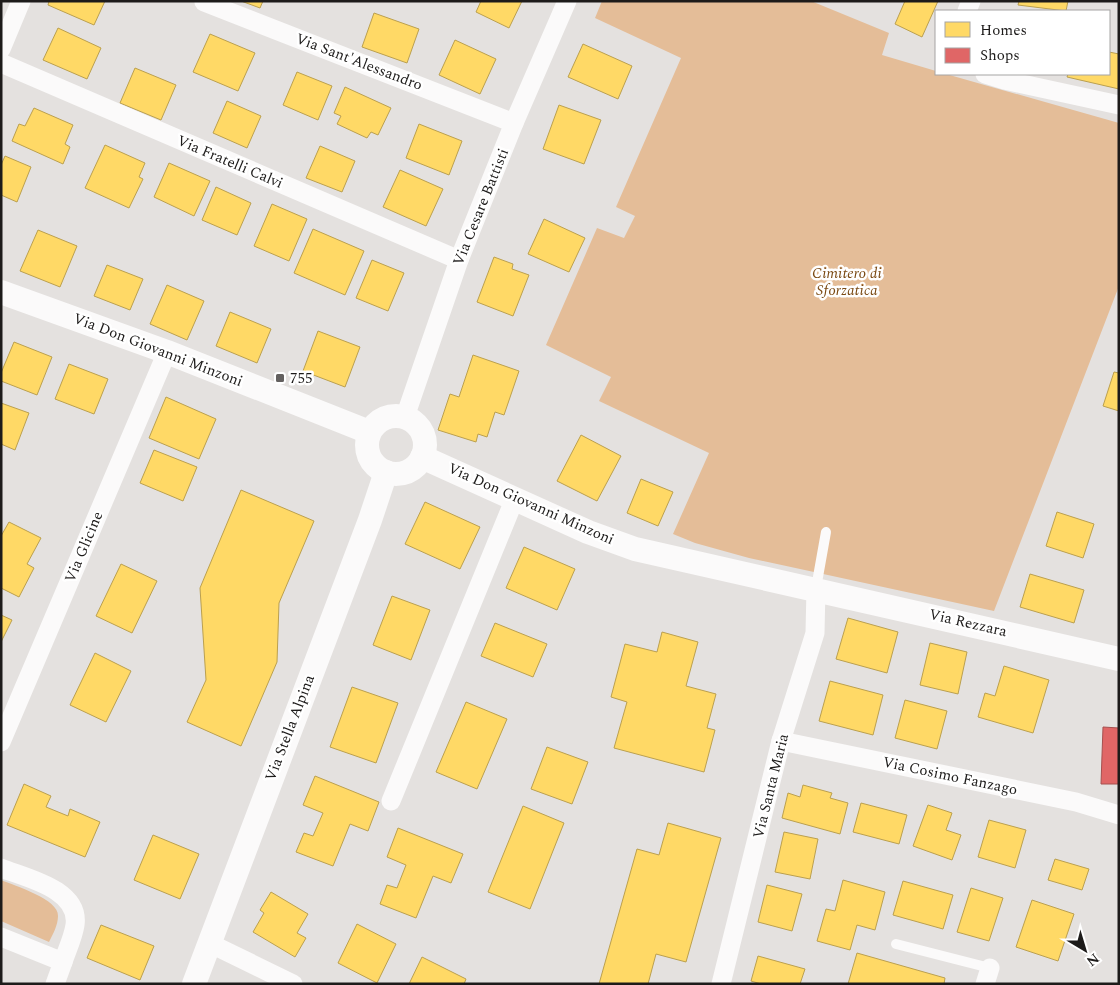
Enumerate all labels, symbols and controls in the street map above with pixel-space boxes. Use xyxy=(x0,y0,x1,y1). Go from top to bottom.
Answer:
legend xyxy=(935,10,1110,75)
text: Homes xyxy=(980,19,1027,42)
street label: Via Sant'Alessandro xyxy=(292,27,426,97)
text: Shops xyxy=(980,44,1020,67)
street label: Via Fratelli Calvi xyxy=(173,129,287,195)
street label: Via Cesare Battisti xyxy=(447,145,515,269)
park label: Cimitero di Sforzatica xyxy=(812,262,882,302)
street label: Via Don Giovanni Minzoni xyxy=(70,307,246,393)
place label: 755 xyxy=(290,367,313,390)
marker: 755 xyxy=(274,372,286,384)
street label: Via Don Giovanni Minzoni xyxy=(444,457,618,551)
street label: Via Glicine xyxy=(59,508,109,586)
street label: Via Rezzara xyxy=(927,603,1010,643)
street label: Via Stella Alpina xyxy=(259,671,321,784)
street label: Via Santa Maria xyxy=(747,731,795,841)
street label: Via Cosimo Fanzago xyxy=(880,750,1020,802)
north arrow xyxy=(1060,925,1110,975)
text: N xyxy=(1082,948,1104,972)

